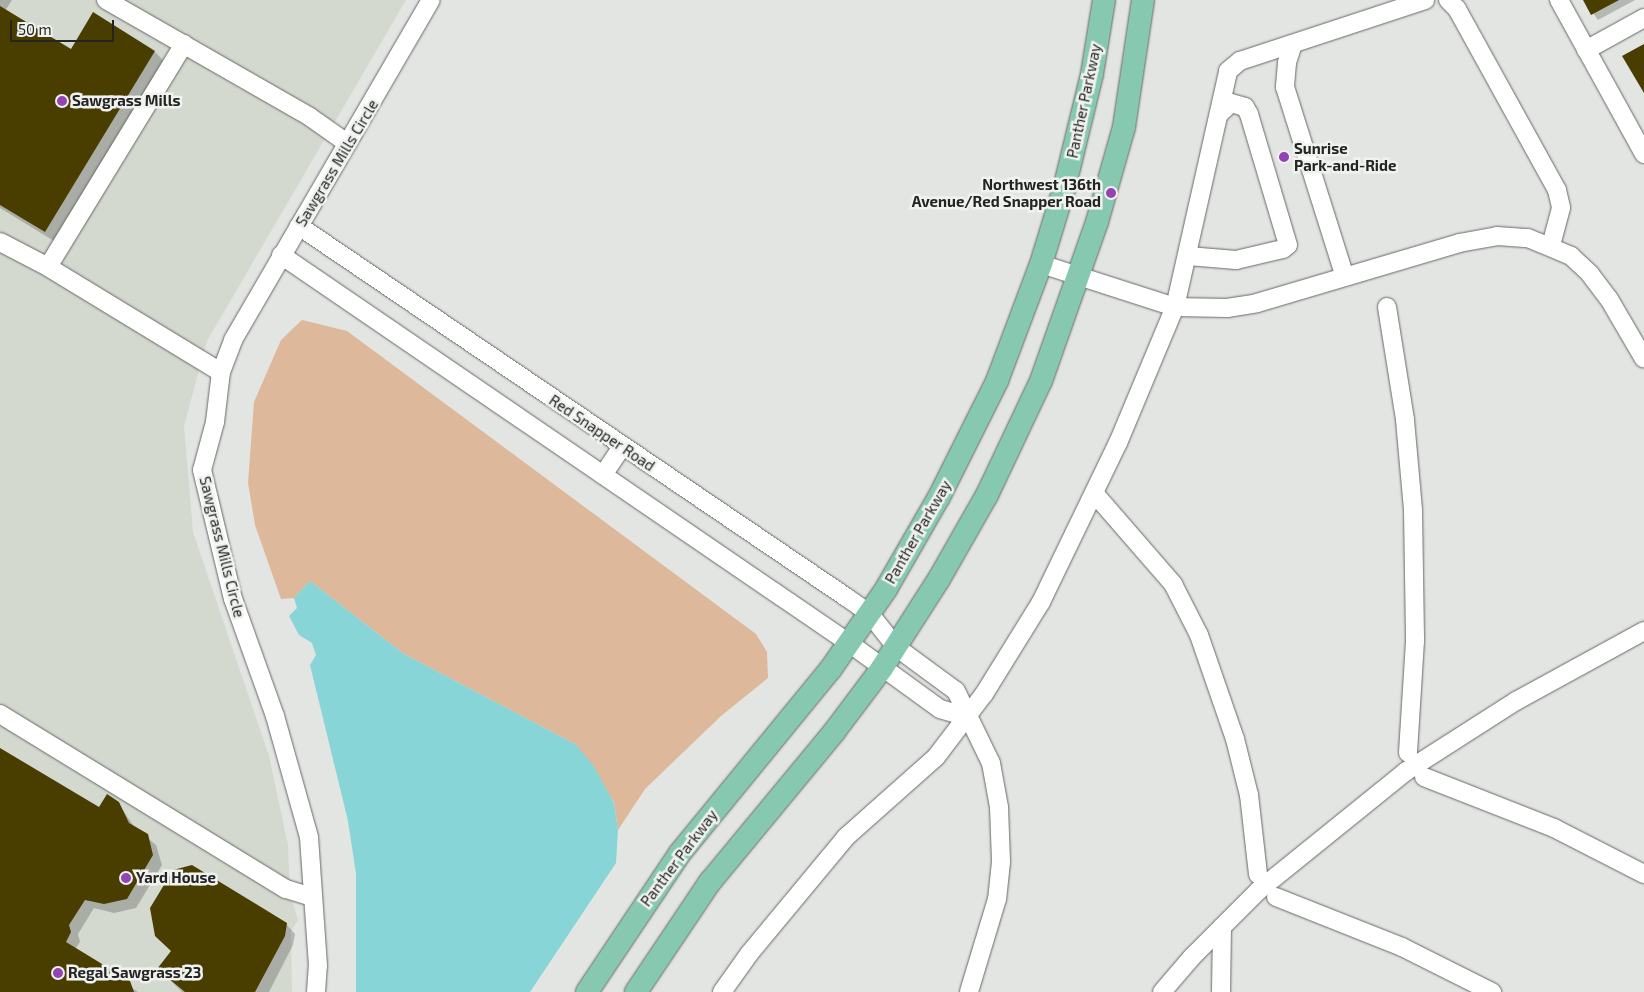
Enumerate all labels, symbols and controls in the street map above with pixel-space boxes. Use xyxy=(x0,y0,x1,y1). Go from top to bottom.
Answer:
scale bar xyxy=(12,10,116,42)
text: 50 m xyxy=(18,20,52,38)
street label: Panther Parkway xyxy=(1063,42,1105,160)
place label: Sawgrass Mills xyxy=(72,92,181,110)
marker: Sawgrass Mills xyxy=(56,95,68,107)
street label: Sawgrass Mills Circle xyxy=(292,96,382,230)
place label: Sunrise Park-and-Ride xyxy=(1294,139,1396,174)
marker: Sunrise Park-and-Ride xyxy=(1278,151,1290,163)
place label: Northwest 136th Avenue/Red Snapper Road xyxy=(911,175,1101,210)
marker: Northwest 136th Avenue/Red Snapper Road xyxy=(1105,187,1117,199)
street label: Red Snapper Road xyxy=(546,391,658,475)
street label: Sawgrass Mills Circle xyxy=(196,475,248,619)
street label: Panther Parkway xyxy=(881,477,955,587)
street label: Panther Parkway xyxy=(637,806,721,910)
place label: Yard House xyxy=(136,869,216,887)
marker: Yard House xyxy=(120,872,132,884)
place label: Regal Sawgrass 23 xyxy=(68,964,202,982)
marker: Regal Sawgrass 23 xyxy=(52,967,64,979)

